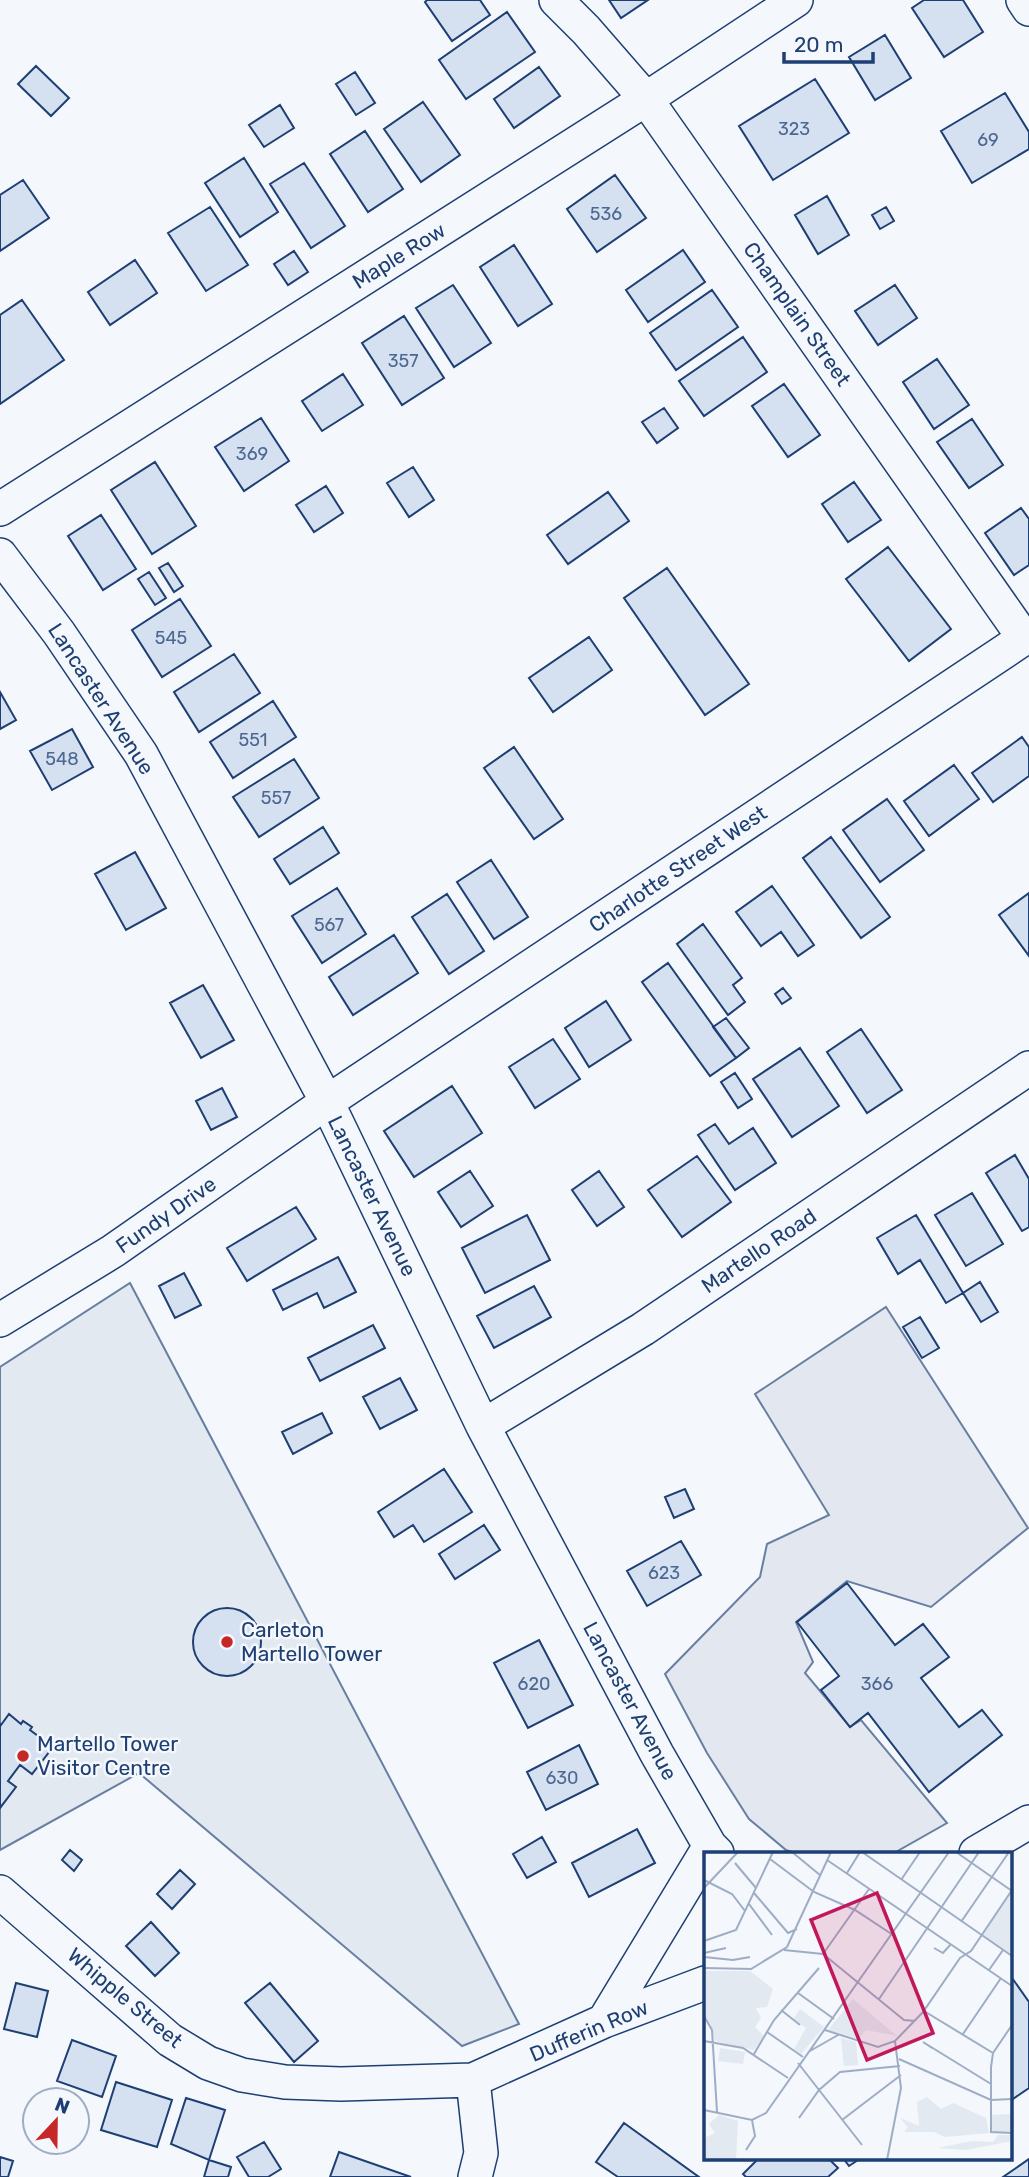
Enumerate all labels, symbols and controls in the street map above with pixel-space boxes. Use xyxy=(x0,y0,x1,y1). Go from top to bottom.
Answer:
scale bar xyxy=(784,21,873,65)
text: 20 m xyxy=(794,32,843,57)
house number: 323 xyxy=(778,118,810,140)
house number: 69 xyxy=(977,129,999,151)
house number: 536 xyxy=(590,203,622,225)
street label: Maple Row xyxy=(348,217,450,294)
street label: Champlain Street xyxy=(738,237,856,390)
house number: 357 xyxy=(388,350,418,372)
house number: 369 xyxy=(236,443,268,465)
street label: Lancaster Avenue xyxy=(43,618,160,779)
house number: 545 xyxy=(155,627,187,649)
house number: 551 xyxy=(239,729,267,751)
house number: 548 xyxy=(45,748,79,770)
house number: 557 xyxy=(261,787,291,809)
street label: Charlotte Street West xyxy=(584,800,771,937)
house number: 567 xyxy=(314,914,344,936)
street label: Lancaster Avenue xyxy=(323,1111,422,1280)
street label: Fundy Drive xyxy=(111,1171,221,1258)
street label: Martello Road xyxy=(696,1203,821,1298)
house number: 623 xyxy=(648,1562,680,1584)
place label: Carleton Martello Tower xyxy=(241,1617,382,1666)
street label: Lancaster Avenue xyxy=(578,1617,683,1784)
marker: Carleton Martello Tower xyxy=(219,1634,235,1650)
house number: 620 xyxy=(518,1673,550,1695)
house number: 366 xyxy=(861,1673,893,1695)
place label: Martello Tower Visitor Centre xyxy=(37,1731,178,1780)
marker: Martello Tower Visitor Centre xyxy=(15,1748,31,1764)
house number: 630 xyxy=(545,1767,579,1789)
inset map xyxy=(704,1852,1012,2160)
street label: Whipple Street xyxy=(63,1942,188,2053)
street label: Dufferin Row xyxy=(526,1994,652,2067)
north arrow xyxy=(21,2086,91,2156)
text: N xyxy=(52,2092,73,2119)

